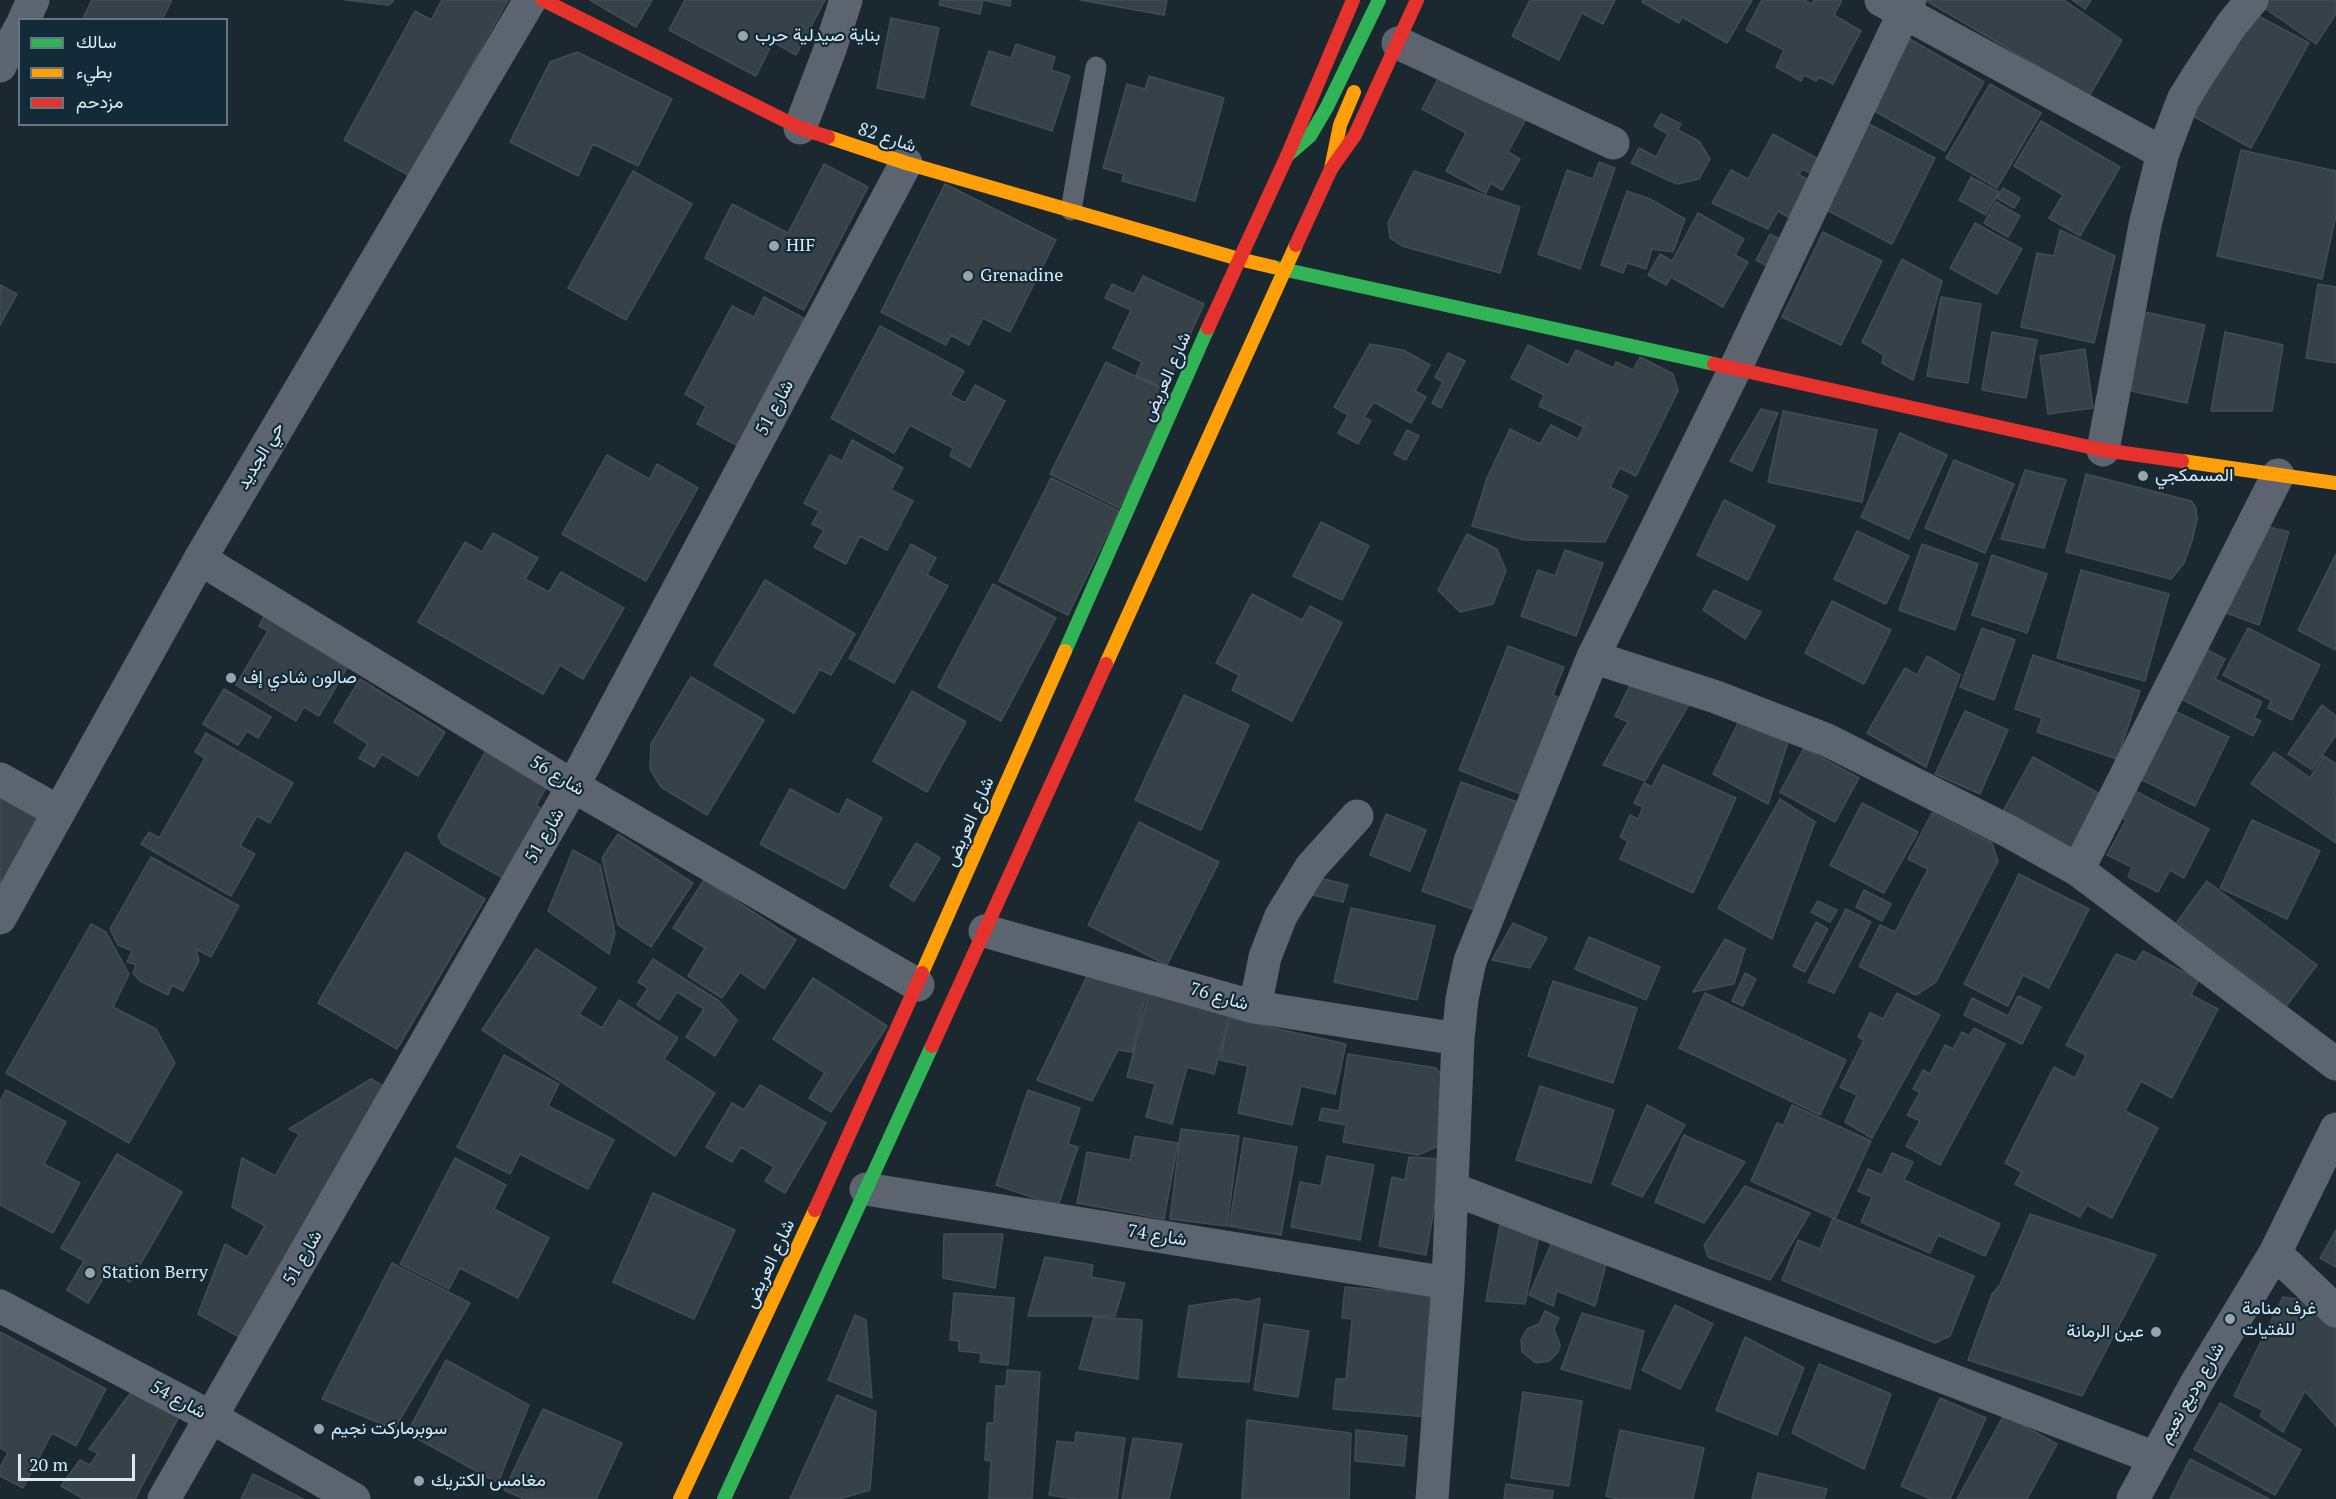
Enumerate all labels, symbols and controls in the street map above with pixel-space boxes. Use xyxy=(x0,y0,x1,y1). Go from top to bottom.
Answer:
legend xyxy=(18,18,228,126)
place label: بناية صيدلية حرب xyxy=(755,25,880,47)
text: سالك xyxy=(76,29,116,53)
marker: بناية صيدلية حرب xyxy=(736,29,750,43)
text: بطيء xyxy=(76,59,112,83)
text: مزدحم xyxy=(76,89,123,113)
street label: شارع 82 xyxy=(855,118,919,158)
place label: HIF xyxy=(786,235,815,257)
marker: HIF xyxy=(767,239,781,253)
place label: Grenadine xyxy=(980,265,1063,287)
marker: Grenadine xyxy=(961,269,975,283)
street label: شارع العريض xyxy=(1138,329,1196,425)
street label: شارع 51 xyxy=(751,377,799,439)
street label: حي الجديد xyxy=(233,419,289,493)
place label: المسمكجي xyxy=(2155,465,2233,487)
marker: المسمكجي xyxy=(2136,469,2150,483)
place label: صالون شادي إف xyxy=(243,667,357,689)
marker: صالون شادي إف xyxy=(224,671,238,685)
street label: شارع 56 xyxy=(526,751,588,801)
street label: شارع العريض xyxy=(941,774,999,870)
street label: شارع 51 xyxy=(521,805,569,867)
street label: شارع 76 xyxy=(1187,978,1251,1016)
street label: شارع العريض xyxy=(740,1216,800,1312)
street label: شارع 74 xyxy=(1126,1221,1188,1251)
street label: شارع 51 xyxy=(279,1227,327,1289)
place label: Station Berry xyxy=(102,1262,208,1284)
marker: Station Berry xyxy=(83,1266,97,1280)
place label: غرف منامة للفتيات xyxy=(2242,1298,2316,1340)
marker: غرف منامة للفتيات xyxy=(2223,1312,2237,1326)
place label: عين الرمانة xyxy=(2066,1321,2144,1343)
marker: عين الرمانة xyxy=(2149,1325,2163,1339)
street label: شارع وديع نعيم xyxy=(2155,1339,2229,1447)
street label: شارع 54 xyxy=(147,1376,209,1424)
place label: سوبرماركت نجيم xyxy=(331,1418,447,1440)
marker: سوبرماركت نجيم xyxy=(312,1422,326,1436)
scale bar xyxy=(21,1442,138,1480)
text: 20 m xyxy=(29,1452,68,1476)
place label: مغامس الكتريك xyxy=(431,1470,546,1492)
marker: مغامس الكتريك xyxy=(412,1474,426,1488)

